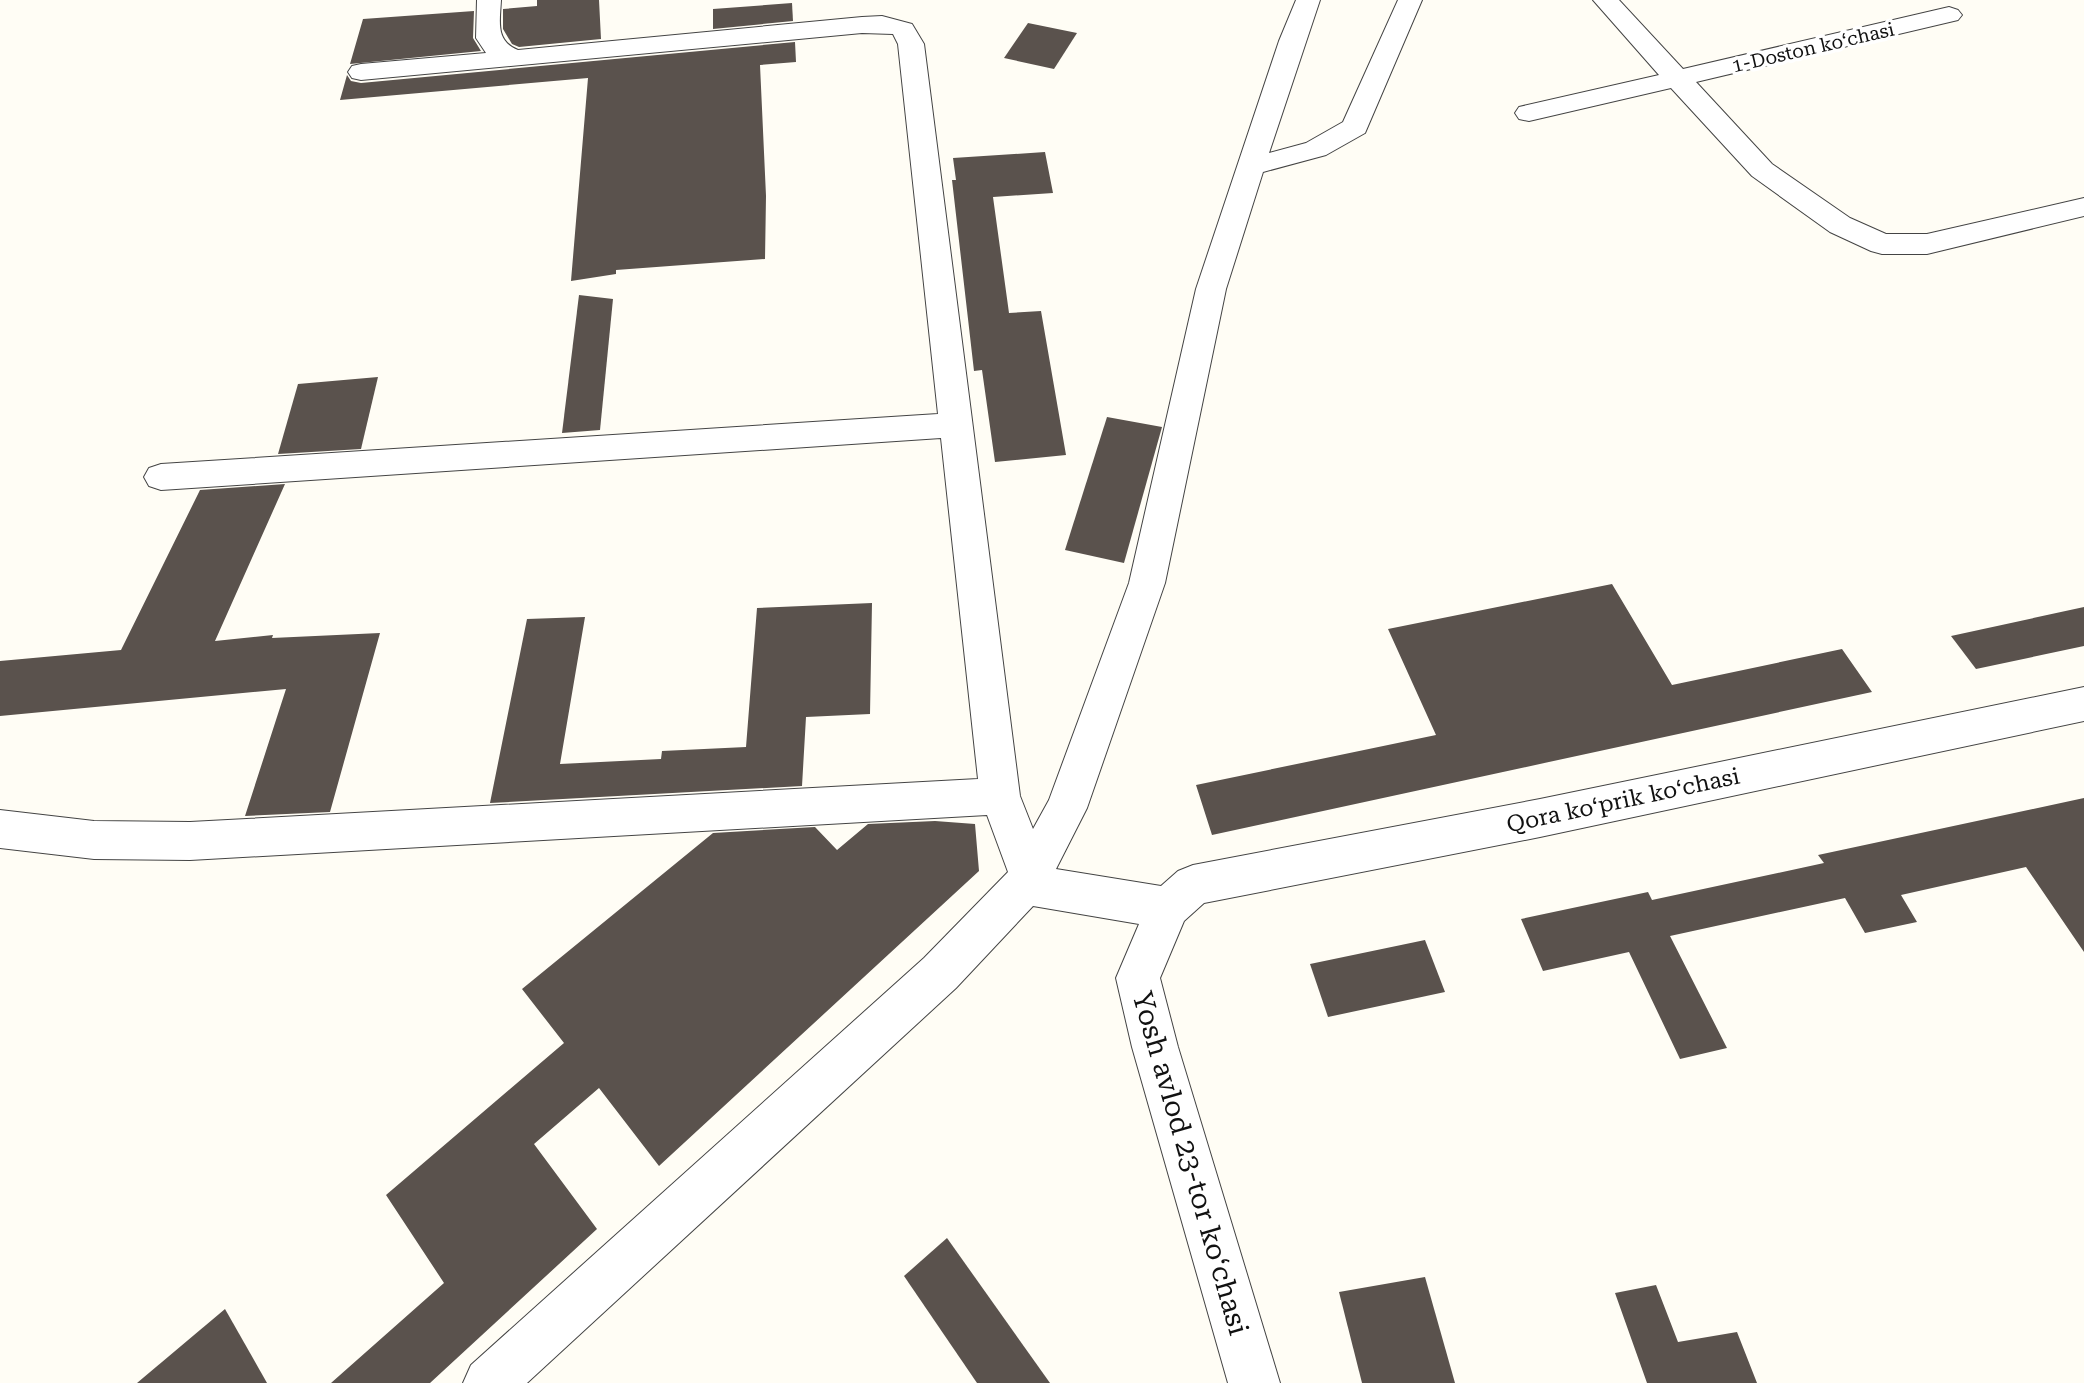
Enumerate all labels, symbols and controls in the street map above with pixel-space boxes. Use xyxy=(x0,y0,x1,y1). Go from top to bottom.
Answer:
street label: 1-Doston koʻchasi xyxy=(1730,18,1897,77)
street label: Qora koʻprik koʻchasi xyxy=(1504,763,1742,838)
street label: Yosh avlod 23-tor koʻchasi xyxy=(1126,988,1255,1339)

